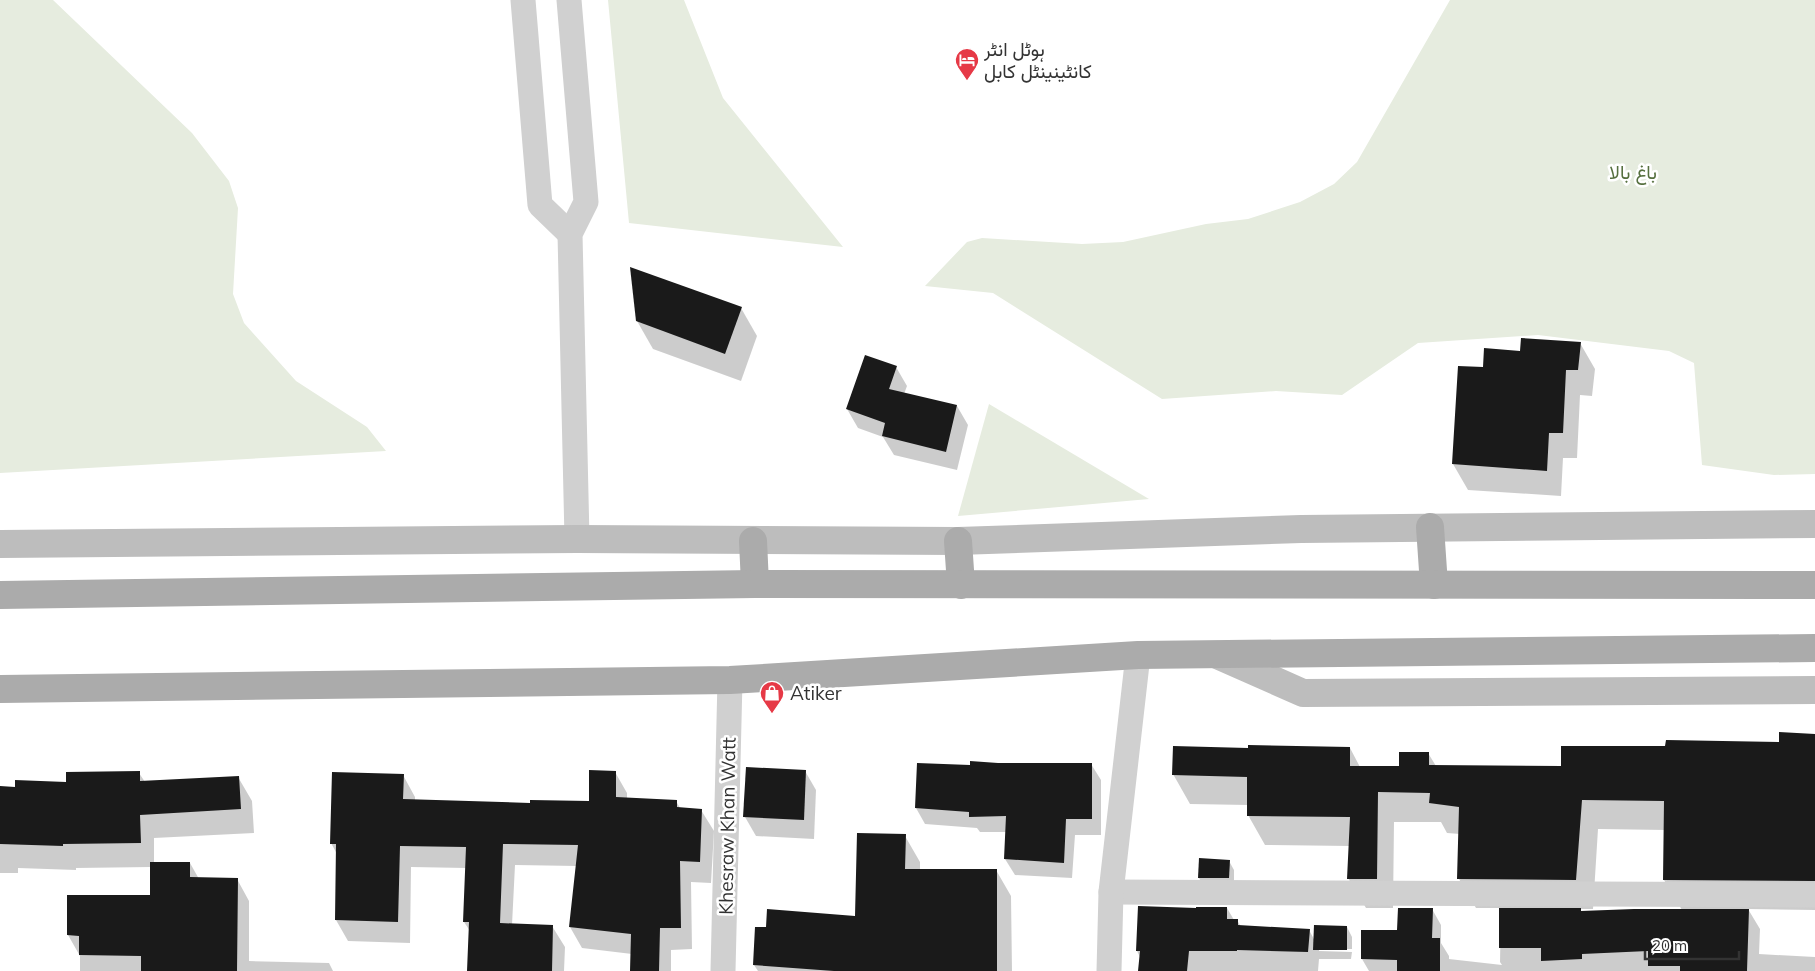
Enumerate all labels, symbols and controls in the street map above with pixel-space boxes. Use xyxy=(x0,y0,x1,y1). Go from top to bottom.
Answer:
place label: ہوٹل انٹر کانٹینینٹل کابل xyxy=(983,37,1092,83)
hotel icon: ہوٹل انٹر کانٹینینٹل کابل xyxy=(954,47,980,81)
park label: باغ بالا xyxy=(1609,160,1657,185)
shop icon: Atiker xyxy=(759,680,785,714)
place label: Atiker xyxy=(790,681,842,705)
street label: Khesraw Khan Watt xyxy=(713,737,741,915)
scale bar xyxy=(1645,928,1739,960)
text: 20 m xyxy=(1652,936,1687,955)

